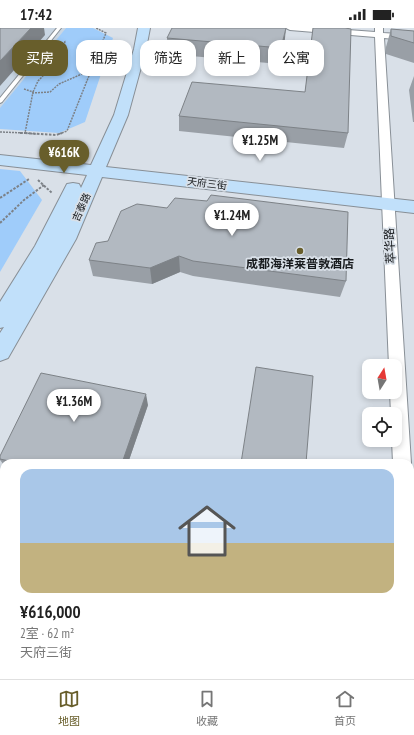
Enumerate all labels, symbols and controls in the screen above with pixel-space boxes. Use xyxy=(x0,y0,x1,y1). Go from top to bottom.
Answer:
text: 17:42 xyxy=(20,5,52,24)
chip: 买房 xyxy=(12,40,68,76)
chip: 租房 xyxy=(76,40,132,76)
chip: 筛选 xyxy=(140,40,196,76)
chip: 新上 xyxy=(204,40,260,76)
chip: 公寓 xyxy=(268,40,324,76)
pin: ¥1.25M xyxy=(227,128,293,162)
text: ¥1.25M xyxy=(242,132,278,149)
pin: ¥616K xyxy=(36,140,92,174)
text: ¥616K xyxy=(48,144,80,161)
street label: 天府三街 xyxy=(186,175,228,192)
street label: 吉泰路 xyxy=(69,191,93,224)
pin: ¥1.24M xyxy=(199,203,265,237)
text: ¥1.24M xyxy=(214,207,250,224)
street label: 萃华路 xyxy=(381,228,398,264)
marker: 成都海洋莱普敦酒店 xyxy=(295,246,305,256)
place label: 成都海洋莱普敦酒店 xyxy=(246,256,354,271)
north arrow xyxy=(362,359,402,399)
map controls xyxy=(362,359,402,447)
pin: ¥1.36M xyxy=(41,389,107,423)
text: ¥1.36M xyxy=(56,393,92,410)
button: locate xyxy=(362,407,402,447)
icon: home xyxy=(171,495,243,567)
text: ¥616,000 xyxy=(20,601,81,623)
text: 2室 · 62 m² xyxy=(20,625,74,642)
text: 天府三街 xyxy=(20,644,72,661)
tab: 地图 xyxy=(58,688,80,728)
tab: 收藏 xyxy=(196,688,218,728)
tab: 首页 xyxy=(334,688,356,728)

